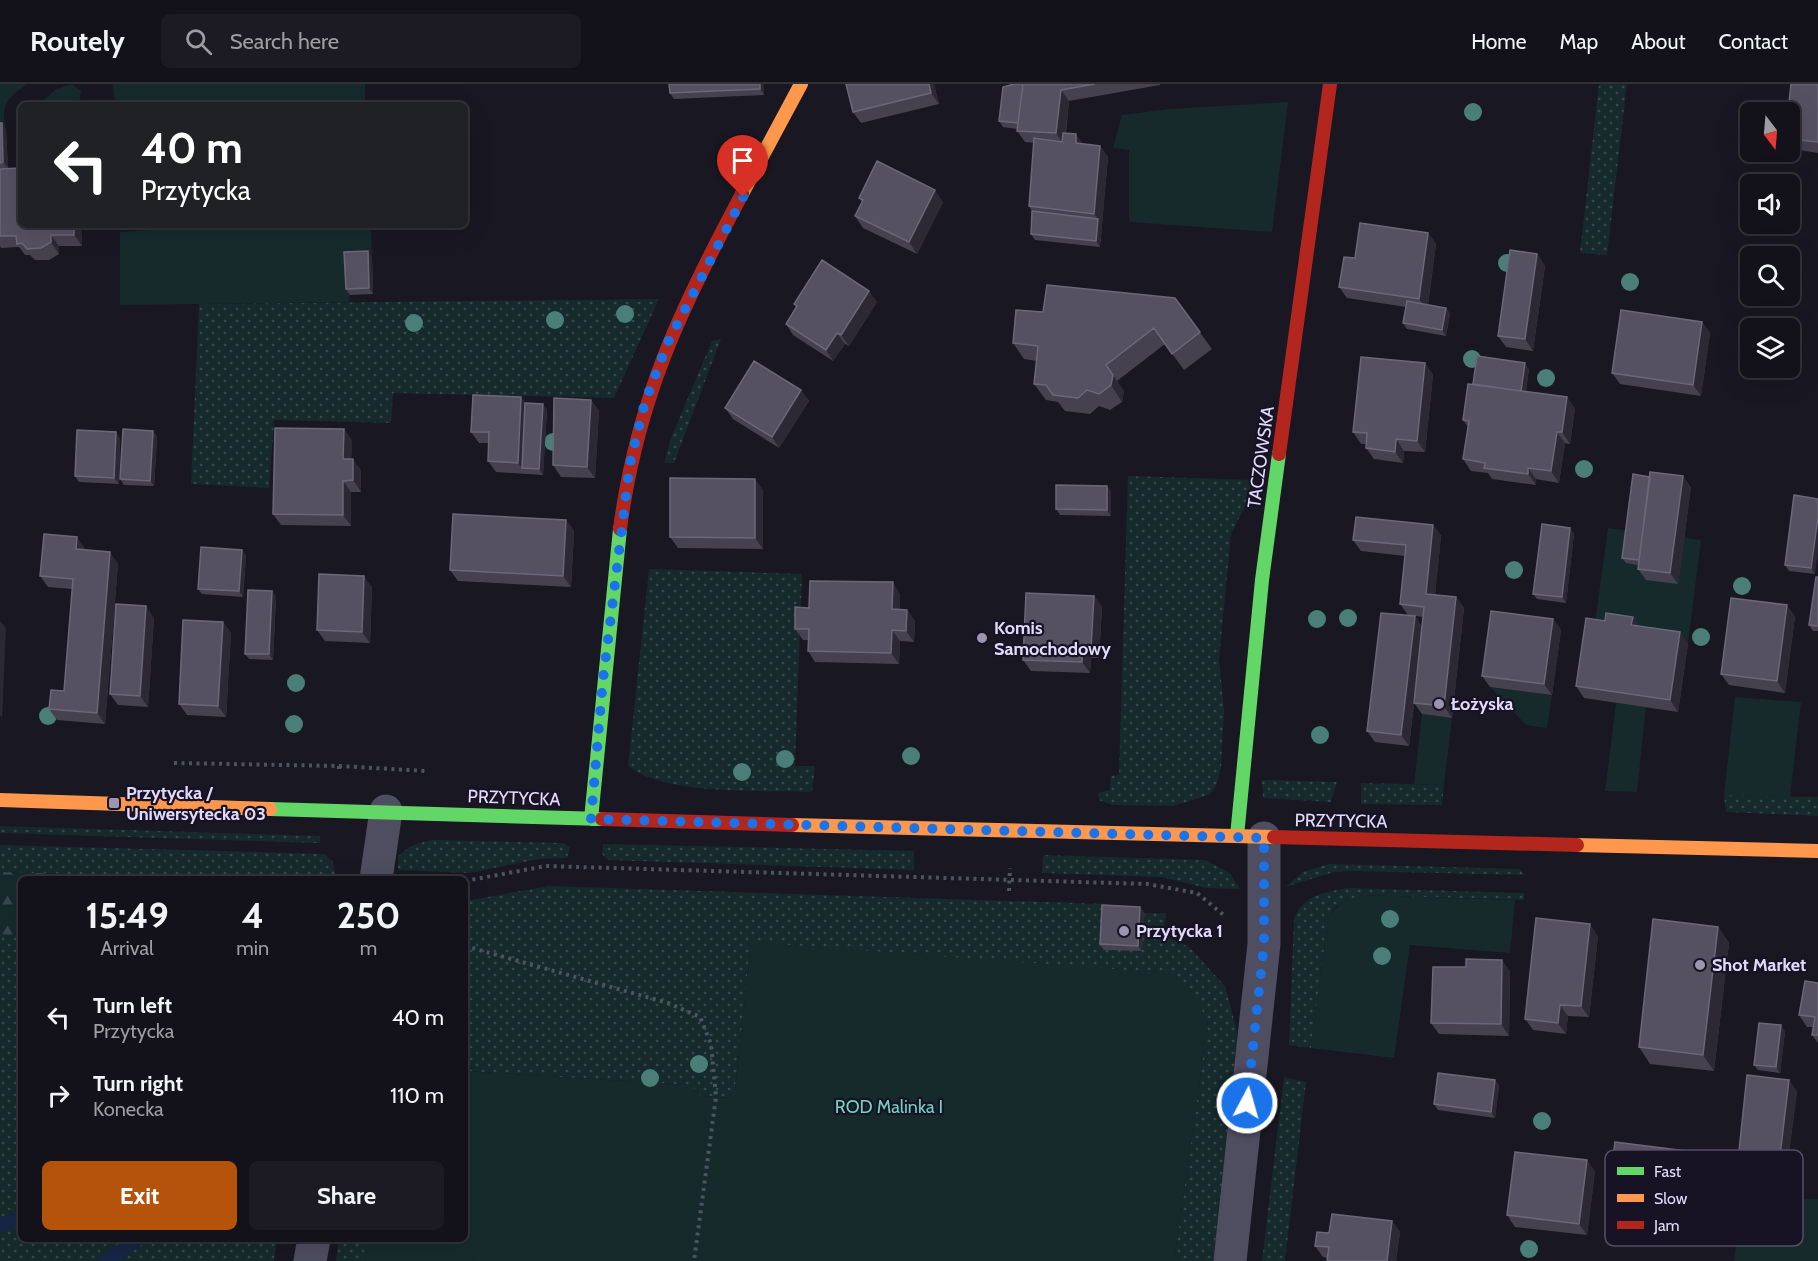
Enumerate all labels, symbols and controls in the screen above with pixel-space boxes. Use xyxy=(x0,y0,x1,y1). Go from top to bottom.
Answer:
search box xyxy=(161,14,581,68)
text: Routely xyxy=(30,24,125,58)
icon: search xyxy=(182,25,215,58)
text: Search here xyxy=(230,28,339,55)
text: Home xyxy=(1471,29,1527,54)
text: Map xyxy=(1560,29,1598,54)
text: About xyxy=(1631,29,1685,54)
text: Contact xyxy=(1718,29,1788,54)
north arrow xyxy=(1740,102,1800,162)
map controls xyxy=(1740,102,1800,378)
text: 40 m xyxy=(141,122,243,174)
icon: left xyxy=(42,126,120,204)
pin xyxy=(717,135,768,197)
icon: arrive xyxy=(726,144,759,177)
text: Przytycka xyxy=(141,174,251,207)
button: sound xyxy=(1740,174,1800,234)
button: search xyxy=(1740,246,1800,306)
button: layers xyxy=(1740,318,1800,378)
street label: TACZOWSKA xyxy=(1243,405,1279,509)
place label: Komis Samochodowy xyxy=(994,617,1111,660)
marker: Komis Samochodowy xyxy=(975,631,989,645)
place label: Łożyska xyxy=(1451,693,1514,715)
marker: Łożyska xyxy=(1432,697,1446,711)
place label: Przytycka / Uniwersytecka 03 xyxy=(126,782,266,825)
street label: PRZYTYCKA xyxy=(467,785,561,811)
marker: Przytycka / Uniwersytecka 03 xyxy=(107,796,121,810)
street label: PRZYTYCKA xyxy=(1294,809,1388,833)
text: 15:49 xyxy=(86,893,169,937)
text: 4 xyxy=(242,893,264,937)
text: 250 xyxy=(337,893,400,937)
place label: Przytycka 1 xyxy=(1136,920,1223,942)
marker: Przytycka 1 xyxy=(1117,924,1131,938)
text: Arrival xyxy=(100,936,154,960)
text: min xyxy=(236,936,269,960)
text: m xyxy=(360,936,377,960)
place label: Shot Market xyxy=(1712,954,1806,976)
marker: Shot Market xyxy=(1693,958,1707,972)
text: Turn left xyxy=(93,992,172,1019)
icon: left xyxy=(42,1001,75,1034)
text: 40 m xyxy=(392,1004,444,1031)
text: Przytycka xyxy=(93,1019,174,1043)
text: Turn right xyxy=(93,1070,183,1097)
position arrow xyxy=(1215,1071,1279,1135)
icon: right xyxy=(42,1079,75,1112)
text: 110 m xyxy=(390,1082,444,1109)
park label: ROD Malinka I xyxy=(835,1096,943,1118)
text: Konecka xyxy=(93,1097,164,1121)
legend xyxy=(1605,1150,1803,1246)
button: Exit xyxy=(42,1161,237,1230)
button: Share xyxy=(249,1161,444,1230)
text: Fast xyxy=(1654,1162,1682,1181)
text: Slow xyxy=(1654,1189,1688,1208)
text: Jam xyxy=(1653,1216,1680,1235)

